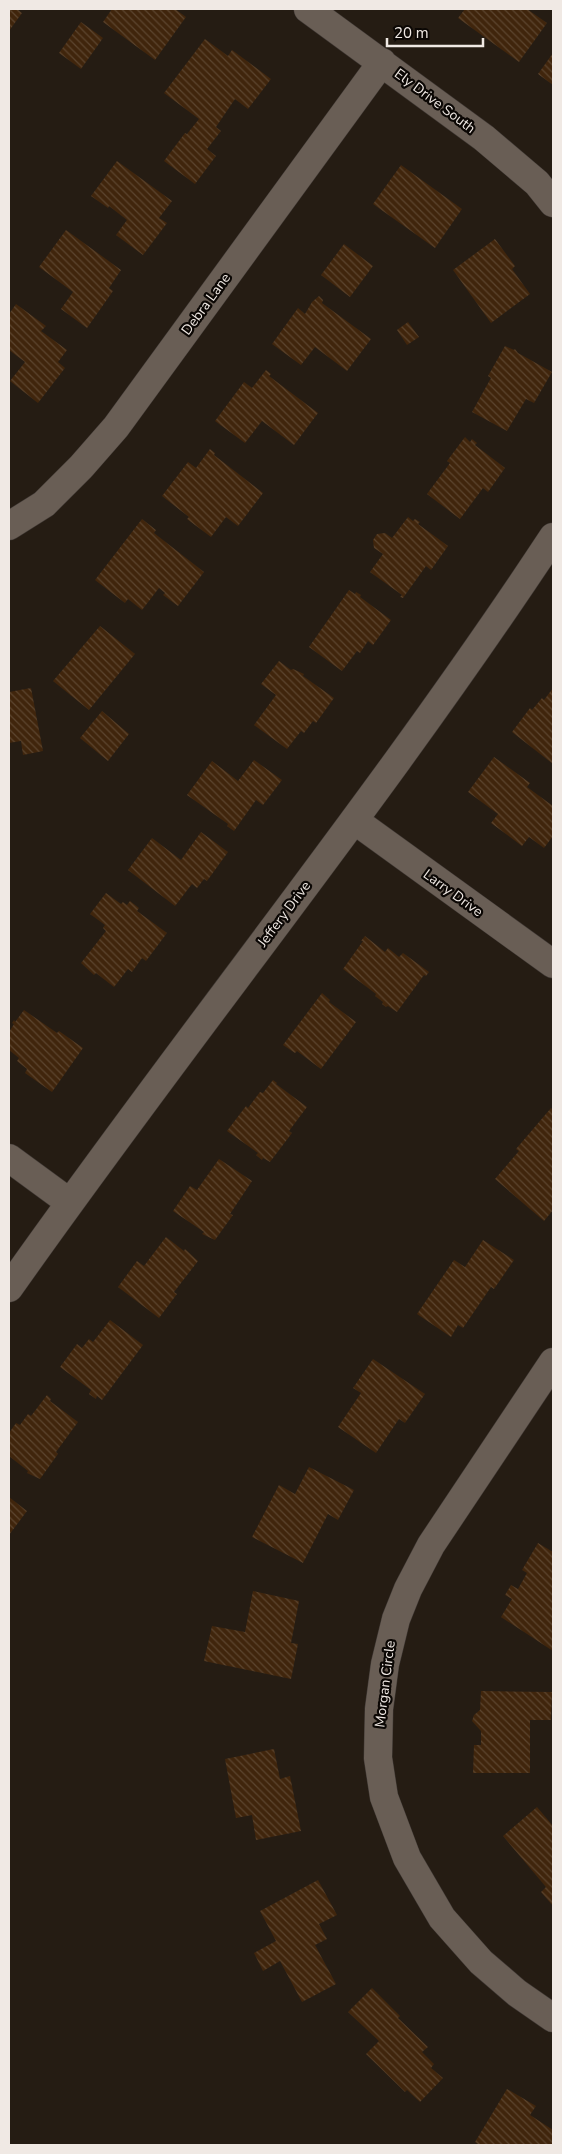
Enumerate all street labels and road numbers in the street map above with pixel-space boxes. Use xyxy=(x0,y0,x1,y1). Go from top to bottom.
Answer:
street label: Ely Drive South xyxy=(391,64,479,138)
street label: Debra Lane xyxy=(177,269,235,339)
street label: Larry Drive xyxy=(419,865,487,921)
street label: Jeffery Drive xyxy=(252,877,315,952)
street label: Morgan Circle xyxy=(370,1639,400,1729)

